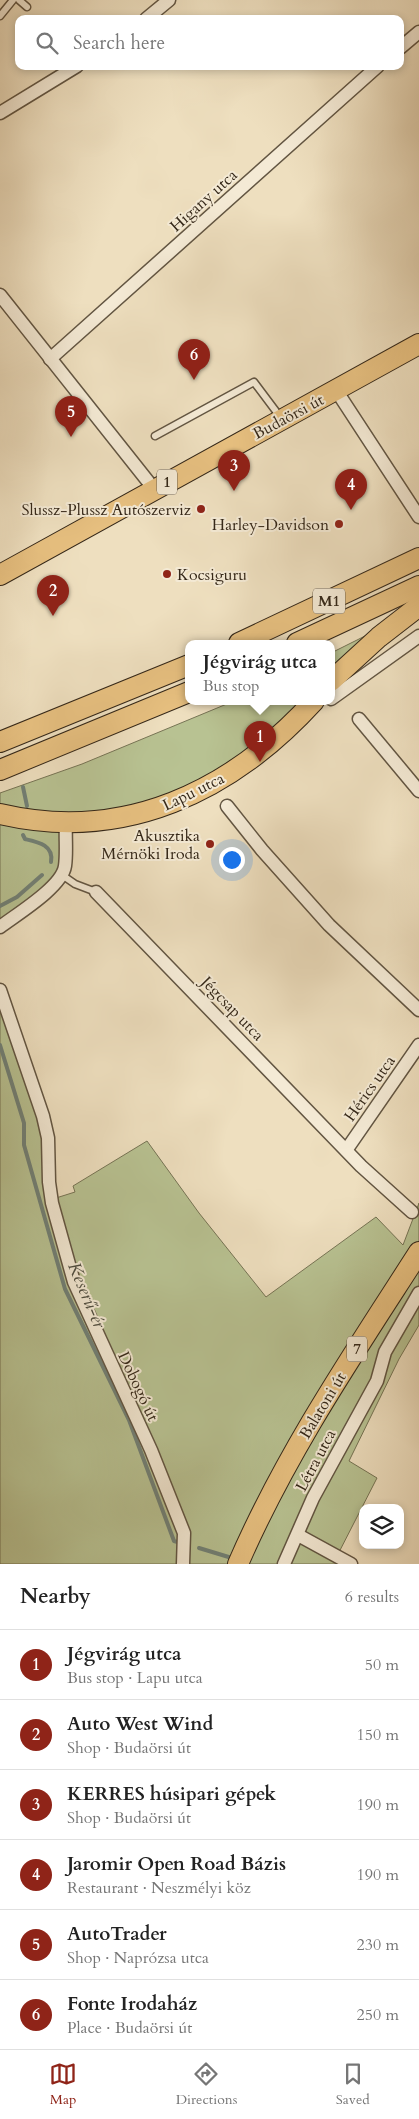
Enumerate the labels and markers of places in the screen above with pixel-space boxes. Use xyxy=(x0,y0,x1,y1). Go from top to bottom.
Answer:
pin: 6 xyxy=(178,339,210,380)
pin: 5 xyxy=(55,396,87,437)
pin: 3 xyxy=(218,450,250,491)
pin: 4 xyxy=(335,469,367,510)
place label: Slussz-Plussz Autószerviz xyxy=(21,499,191,521)
marker: Slussz-Plussz Autószerviz xyxy=(195,503,207,515)
place label: Harley-Davidson xyxy=(212,514,329,536)
marker: Harley-Davidson xyxy=(333,518,345,530)
place label: Kocsiguru xyxy=(177,564,247,586)
marker: Kocsiguru xyxy=(161,568,173,580)
pin: 2 xyxy=(37,575,69,616)
pin: 1 xyxy=(244,721,276,762)
place label: Akusztika Mérnöki Iroda xyxy=(101,825,200,865)
marker: Akusztika Mérnöki Iroda xyxy=(204,838,216,850)

